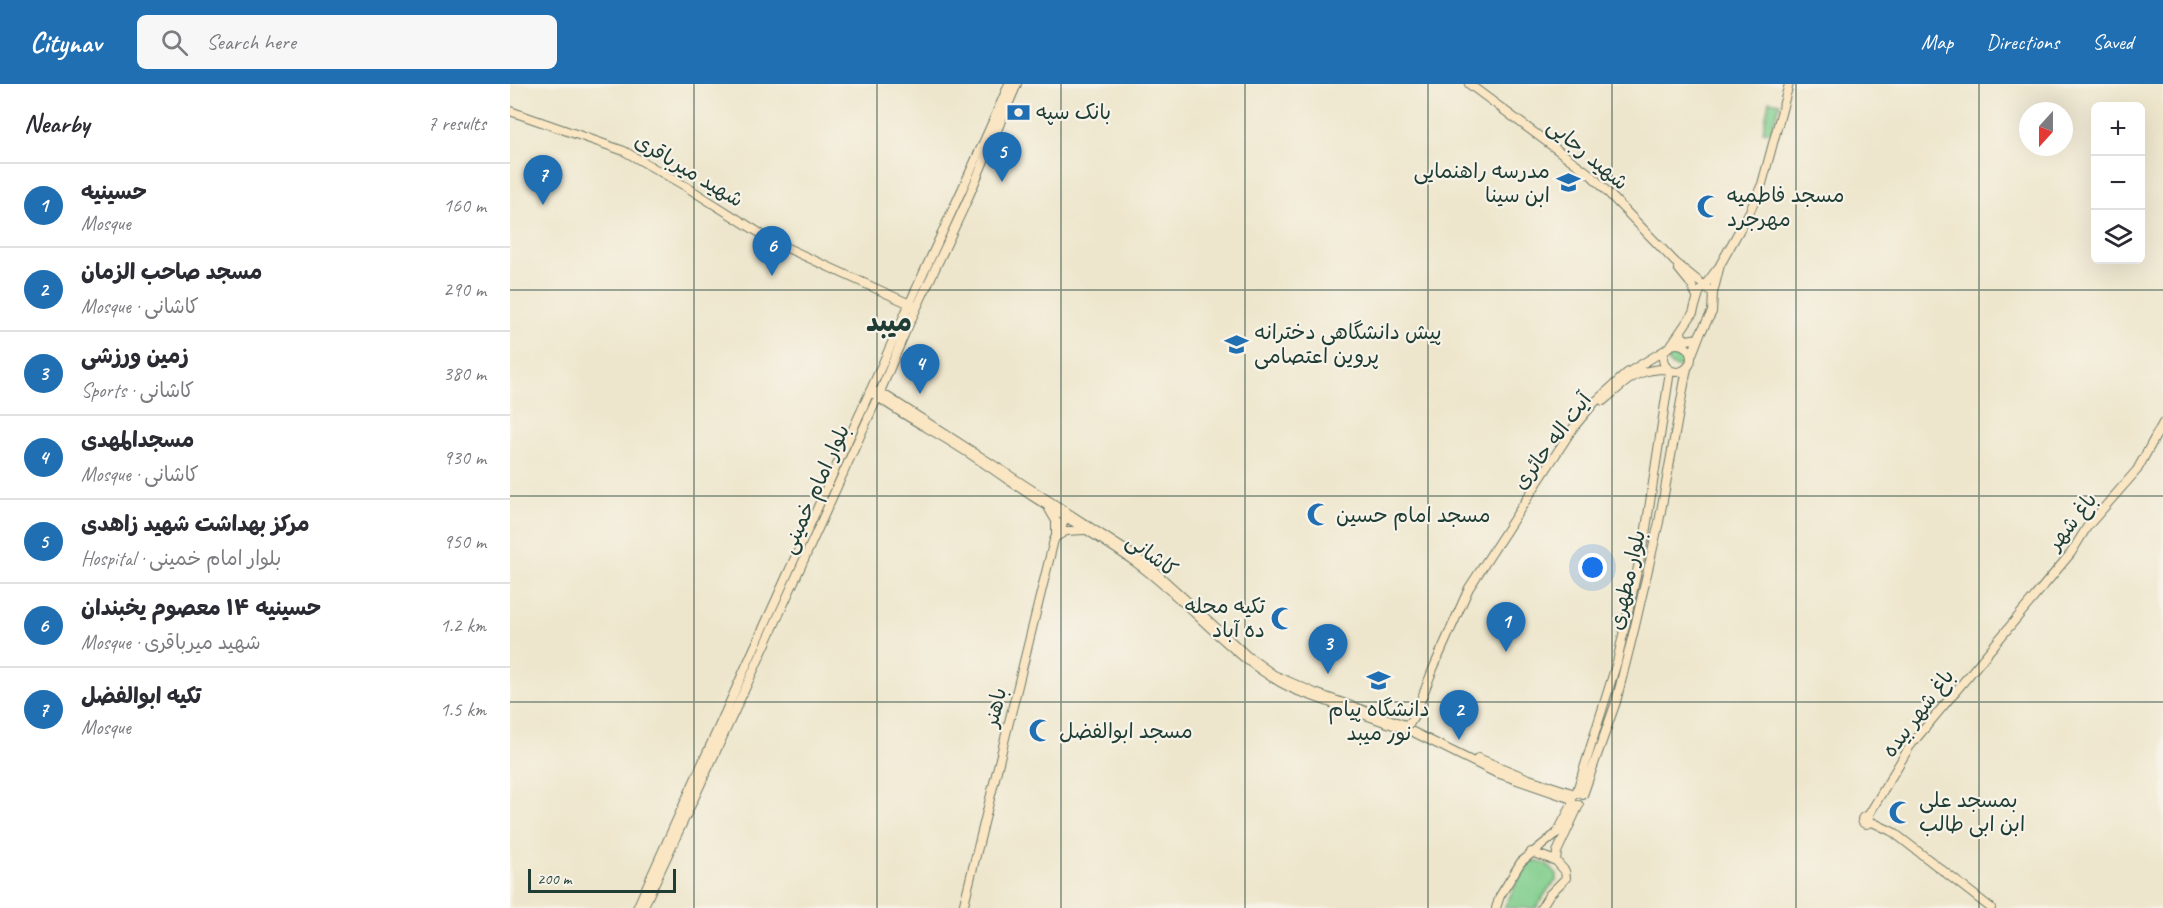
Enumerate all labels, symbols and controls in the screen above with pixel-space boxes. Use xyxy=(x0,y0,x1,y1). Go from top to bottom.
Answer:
search box xyxy=(137,15,557,69)
text: Citynav xyxy=(30,25,101,60)
icon: search xyxy=(158,26,191,59)
text: Search here xyxy=(206,28,296,56)
text: Map xyxy=(1921,29,1953,55)
text: Directions xyxy=(1986,29,2059,55)
text: Saved xyxy=(2092,29,2133,55)
bank icon: بانک سپه xyxy=(1005,99,1031,125)
place label: بانک سپه xyxy=(1036,99,1111,125)
north arrow xyxy=(2019,102,2073,156)
map controls xyxy=(2091,102,2145,264)
button: + xyxy=(2091,102,2145,156)
text: Nearby xyxy=(24,107,89,140)
text: 7 results xyxy=(427,111,486,136)
street label: شهید رجایی xyxy=(1541,113,1634,196)
street label: شهید میرباقری xyxy=(630,127,748,213)
pin: 5 xyxy=(982,132,1022,182)
pin: 7 xyxy=(524,156,562,205)
button: − xyxy=(2091,156,2145,210)
place label: مدرسه راهنمایی ابن سینا xyxy=(1414,158,1550,208)
school or university icon: مدرسه راهنمایی ابن سینا xyxy=(1555,170,1581,196)
text: حسینیه xyxy=(81,178,147,206)
place label: مسجد فاطمیه مهرجرد xyxy=(1727,182,1845,232)
text: 1 xyxy=(39,193,48,218)
text: 160 m xyxy=(443,193,486,218)
mosque icon: مسجد فاطمیه مهرجرد xyxy=(1696,194,1722,220)
button: layers xyxy=(2091,210,2145,264)
text: Mosque xyxy=(81,211,131,236)
pin: 6 xyxy=(752,226,792,276)
text: مسجد صاحب الزمان xyxy=(81,258,262,286)
text: 2 xyxy=(39,277,48,302)
text: 290 m xyxy=(443,277,486,302)
text: Mosque · کاشانی xyxy=(81,294,199,319)
district label: میبد xyxy=(866,305,912,339)
place label: پیش دانشگاهی دخترانه پروین اعتصامی xyxy=(1254,319,1442,370)
school or university icon: پیش دانشگاهی دخترانه پروین اعتصامی xyxy=(1223,331,1249,357)
text: زمین ورزشی xyxy=(81,342,189,370)
pin: 4 xyxy=(900,344,940,394)
text: 3 xyxy=(39,361,48,386)
text: 380 m xyxy=(443,361,486,386)
text: Sports · کاشانی xyxy=(81,378,194,403)
street label: آیت اله حائری xyxy=(1507,387,1597,495)
street label: بلوار امام خمینی xyxy=(775,420,858,559)
text: مسجدالمهدی xyxy=(81,426,194,454)
text: 4 xyxy=(39,445,48,470)
text: 930 m xyxy=(443,445,486,470)
text: Mosque · کاشانی xyxy=(81,462,199,487)
street label: باغ شهر xyxy=(2040,487,2104,558)
mosque icon: مسجد امام حسین xyxy=(1305,502,1331,528)
place label: مسجد امام حسین xyxy=(1336,502,1491,531)
text: مرکز بهداشت شهید زاهدی xyxy=(81,510,310,538)
street label: کاشانی xyxy=(1121,527,1183,583)
street label: بلوار مطهری xyxy=(1603,527,1651,633)
text: 5 xyxy=(39,529,48,554)
text: 950 m xyxy=(443,529,486,554)
text: Hospital · بلوار امام خمینی xyxy=(81,546,281,571)
your location xyxy=(1578,553,1607,582)
place label: تکیه محله ده آباد xyxy=(1185,593,1266,643)
text: حسینیه ۱۴ معصوم یخبندان xyxy=(81,594,321,622)
pin: 1 xyxy=(1486,602,1526,652)
mosque icon: تکیه محله ده آباد xyxy=(1270,605,1296,631)
text: 6 xyxy=(39,613,48,638)
text: 1.2 km xyxy=(440,613,486,638)
pin: 3 xyxy=(1308,624,1348,674)
text: Mosque · شهید میرباقری xyxy=(81,630,261,655)
street label: باغ شهر بیده xyxy=(1876,664,1961,764)
school or university icon: دانشگاه پیام نور میبد xyxy=(1366,668,1392,694)
text: تکیه ابوالفضل xyxy=(81,682,201,710)
street label: باهنر xyxy=(977,685,1012,731)
pin: 2 xyxy=(1440,690,1478,740)
place label: دانشگاه پیام نور میبد xyxy=(1328,696,1430,746)
text: 7 xyxy=(39,697,48,722)
text: 1.5 km xyxy=(440,697,486,722)
text: Mosque xyxy=(81,715,131,740)
mosque icon: مسجد ابوالفضل xyxy=(1028,718,1054,744)
place label: مسجد ابوالفضل xyxy=(1059,718,1193,744)
place label: بمسجد علی ابن ابی طالب xyxy=(1919,787,2025,838)
mosque icon: بمسجد علی ابن ابی طالب xyxy=(1888,799,1914,825)
scale bar xyxy=(528,866,676,894)
text: 200 m xyxy=(537,869,571,889)

